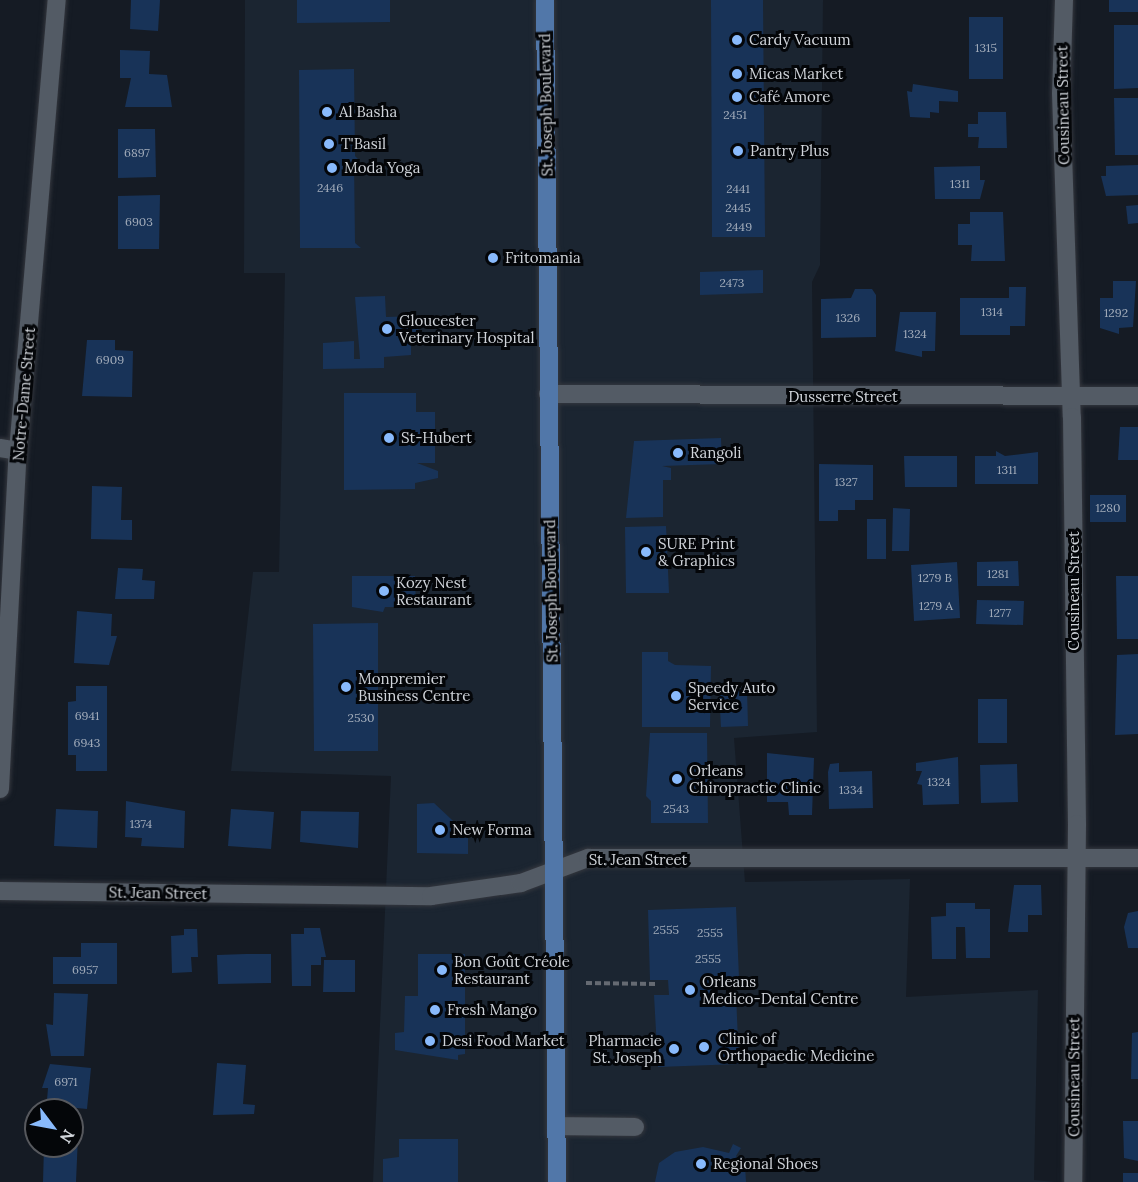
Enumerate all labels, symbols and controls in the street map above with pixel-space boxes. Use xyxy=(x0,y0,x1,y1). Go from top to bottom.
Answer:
place label: Cardy Vacuum xyxy=(749,31,851,49)
street label: St. Joseph Boulevard xyxy=(536,33,556,177)
marker: Cardy Vacuum xyxy=(730,33,744,47)
house number: 1315 xyxy=(975,41,997,55)
street label: Cousineau Street xyxy=(1053,45,1073,165)
place label: Micas Market xyxy=(749,65,843,83)
marker: Micas Market xyxy=(730,67,744,81)
place label: Café Amore xyxy=(749,88,830,106)
marker: Café Amore xyxy=(730,90,744,104)
place label: Al Basha xyxy=(339,103,397,121)
marker: Al Basha xyxy=(320,105,334,119)
house number: 2451 xyxy=(723,108,747,122)
place label: T'Basil xyxy=(341,135,386,153)
marker: T'Basil xyxy=(322,137,336,151)
place label: Pantry Plus xyxy=(750,142,829,160)
marker: Pantry Plus xyxy=(731,144,745,158)
house number: 6897 xyxy=(124,146,150,160)
place label: Moda Yoga xyxy=(344,159,420,177)
marker: Moda Yoga xyxy=(325,161,339,175)
house number: 1311 xyxy=(950,177,970,191)
house number: 2446 xyxy=(317,181,343,195)
house number: 2441 xyxy=(726,182,750,196)
house number: 2445 xyxy=(725,201,751,215)
house number: 6903 xyxy=(125,215,153,229)
house number: 2449 xyxy=(726,220,752,234)
place label: Fritomania xyxy=(505,249,581,267)
marker: Fritomania xyxy=(486,251,500,265)
house number: 2473 xyxy=(720,276,744,290)
house number: 1314 xyxy=(981,305,1003,319)
house number: 1292 xyxy=(1104,306,1128,320)
place label: Gloucester Veterinary Hospital xyxy=(399,311,534,346)
house number: 1326 xyxy=(836,311,860,325)
marker: Gloucester Veterinary Hospital xyxy=(380,322,394,336)
street label: Notre-Dame Street xyxy=(9,326,39,462)
house number: 1324 xyxy=(903,327,927,341)
house number: 6909 xyxy=(96,353,124,367)
street label: Dusserre Street xyxy=(788,388,898,406)
place label: St-Hubert xyxy=(401,429,472,447)
marker: St-Hubert xyxy=(382,431,396,445)
place label: Rangoli xyxy=(690,444,742,462)
marker: Rangoli xyxy=(671,446,685,460)
house number: 1311 xyxy=(997,463,1017,477)
house number: 1327 xyxy=(834,475,858,489)
house number: 1280 xyxy=(1095,501,1121,515)
street label: St. Joseph Boulevard xyxy=(541,519,561,663)
street label: Cousineau Street xyxy=(1065,531,1083,651)
place label: SURE Print & Graphics xyxy=(658,534,735,569)
marker: SURE Print & Graphics xyxy=(639,545,653,559)
house number: 1281 xyxy=(987,567,1009,581)
house number: 1279 B xyxy=(918,571,952,585)
place label: Kozy Nest Restaurant xyxy=(396,573,472,608)
marker: Kozy Nest Restaurant xyxy=(377,584,391,598)
house number: 1279 A xyxy=(919,599,953,613)
house number: 1277 xyxy=(989,606,1011,620)
place label: Monpremier Business Centre xyxy=(358,669,470,704)
place label: Speedy Auto Service xyxy=(688,678,775,713)
marker: Monpremier Business Centre xyxy=(339,680,353,694)
marker: Speedy Auto Service xyxy=(669,689,683,703)
house number: 6941 xyxy=(75,709,99,723)
house number: 2530 xyxy=(347,711,375,725)
house number: 6943 xyxy=(73,736,101,750)
place label: Orleans Chiropractic Clinic xyxy=(689,761,821,796)
marker: Orleans Chiropractic Clinic xyxy=(670,772,684,786)
house number: 1324 xyxy=(927,775,951,789)
house number: 1334 xyxy=(839,783,863,797)
house number: 2543 xyxy=(663,802,689,816)
house number: 1374 xyxy=(130,817,152,831)
place label: New Forma xyxy=(452,821,532,839)
marker: New Forma xyxy=(433,823,447,837)
street label: St. Jean Street xyxy=(589,851,687,869)
street label: St. Jean Street xyxy=(109,883,207,903)
house number: 2555 xyxy=(653,923,679,937)
house number: 2555 xyxy=(697,926,723,940)
place label: Bon Goût Créole Restaurant xyxy=(454,952,570,987)
house number: 2555 xyxy=(695,952,721,966)
house number: 6957 xyxy=(72,963,98,977)
marker: Bon Goût Créole Restaurant xyxy=(435,963,449,977)
place label: Orleans Medico-Dental Centre xyxy=(702,972,858,1007)
marker: Orleans Medico-Dental Centre xyxy=(683,983,697,997)
place label: Fresh Mango xyxy=(447,1001,537,1019)
marker: Fresh Mango xyxy=(428,1003,442,1017)
street label: Cousineau Street xyxy=(1065,1017,1083,1137)
place label: Clinic of Orthopaedic Medicine xyxy=(718,1029,874,1064)
place label: Pharmacie St. Joseph xyxy=(588,1031,662,1066)
place label: Desi Food Market xyxy=(442,1032,565,1050)
marker: Desi Food Market xyxy=(423,1034,437,1048)
marker: Clinic of Orthopaedic Medicine xyxy=(695,1038,713,1056)
marker: Pharmacie St. Joseph xyxy=(667,1042,681,1056)
house number: 6971 xyxy=(54,1075,78,1089)
north arrow xyxy=(24,1098,84,1158)
text: N xyxy=(56,1126,79,1147)
place label: Regional Shoes xyxy=(713,1155,818,1173)
marker: Regional Shoes xyxy=(694,1157,708,1171)

